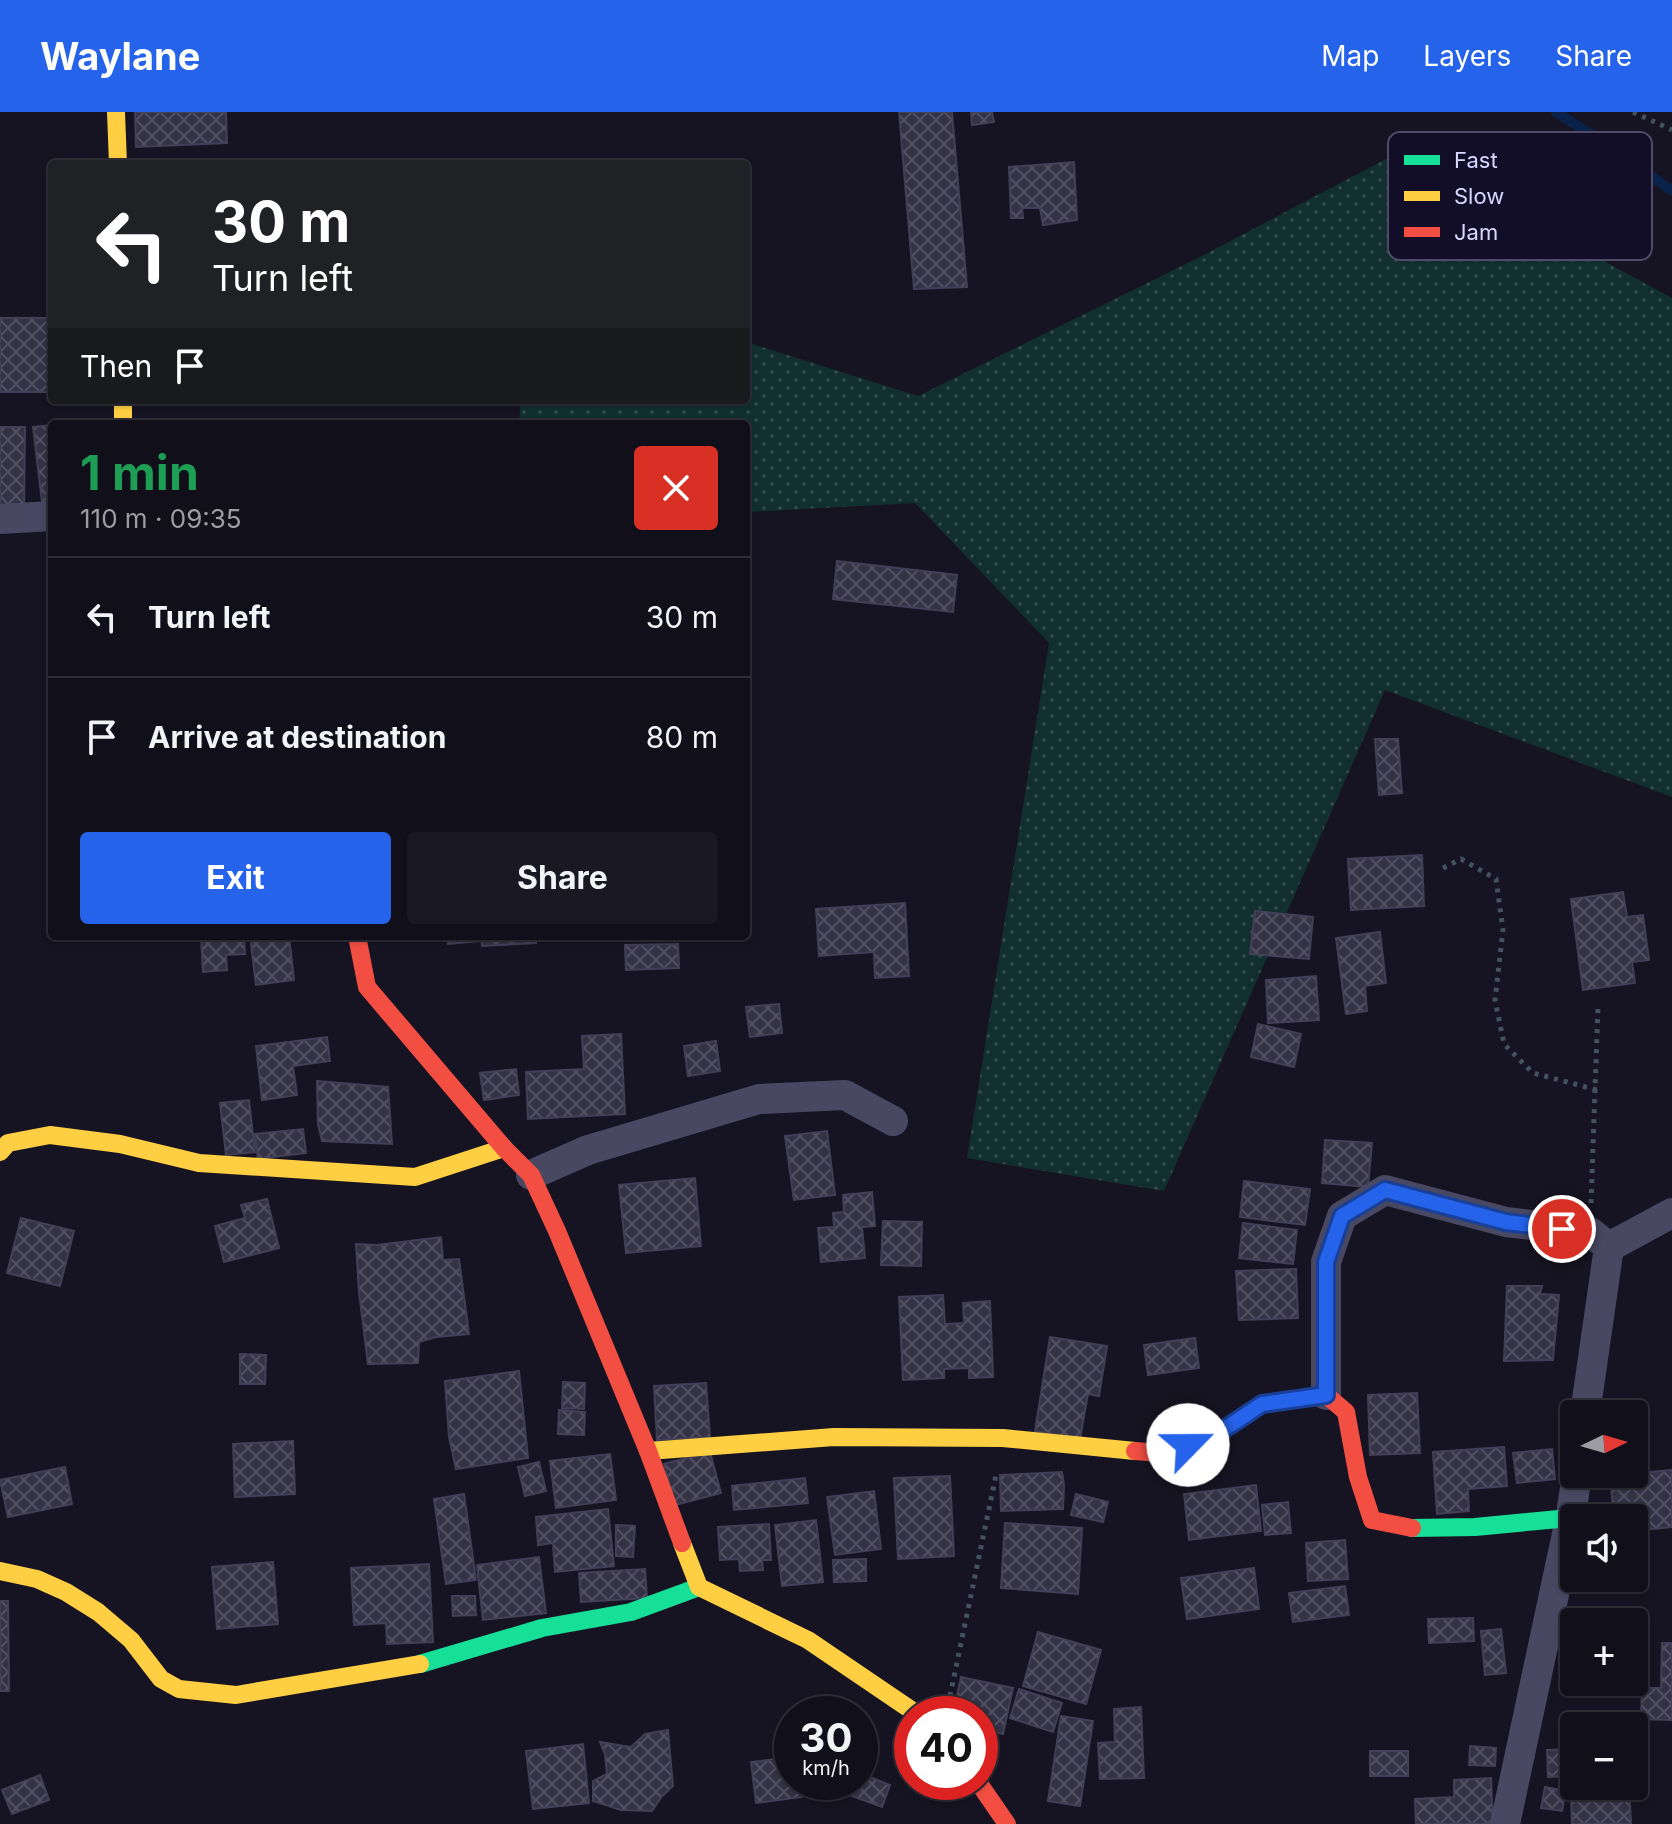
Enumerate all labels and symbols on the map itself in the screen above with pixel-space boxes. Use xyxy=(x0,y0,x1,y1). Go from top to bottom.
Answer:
legend xyxy=(1388,132,1652,260)
text: Fast xyxy=(1454,147,1498,173)
text: Slow xyxy=(1454,183,1504,209)
text: Jam xyxy=(1454,219,1498,245)
pin xyxy=(1528,1195,1596,1263)
north arrow xyxy=(1560,1400,1648,1488)
position arrow xyxy=(1146,1403,1230,1487)
speed limit sign: 40 xyxy=(894,1696,998,1800)

